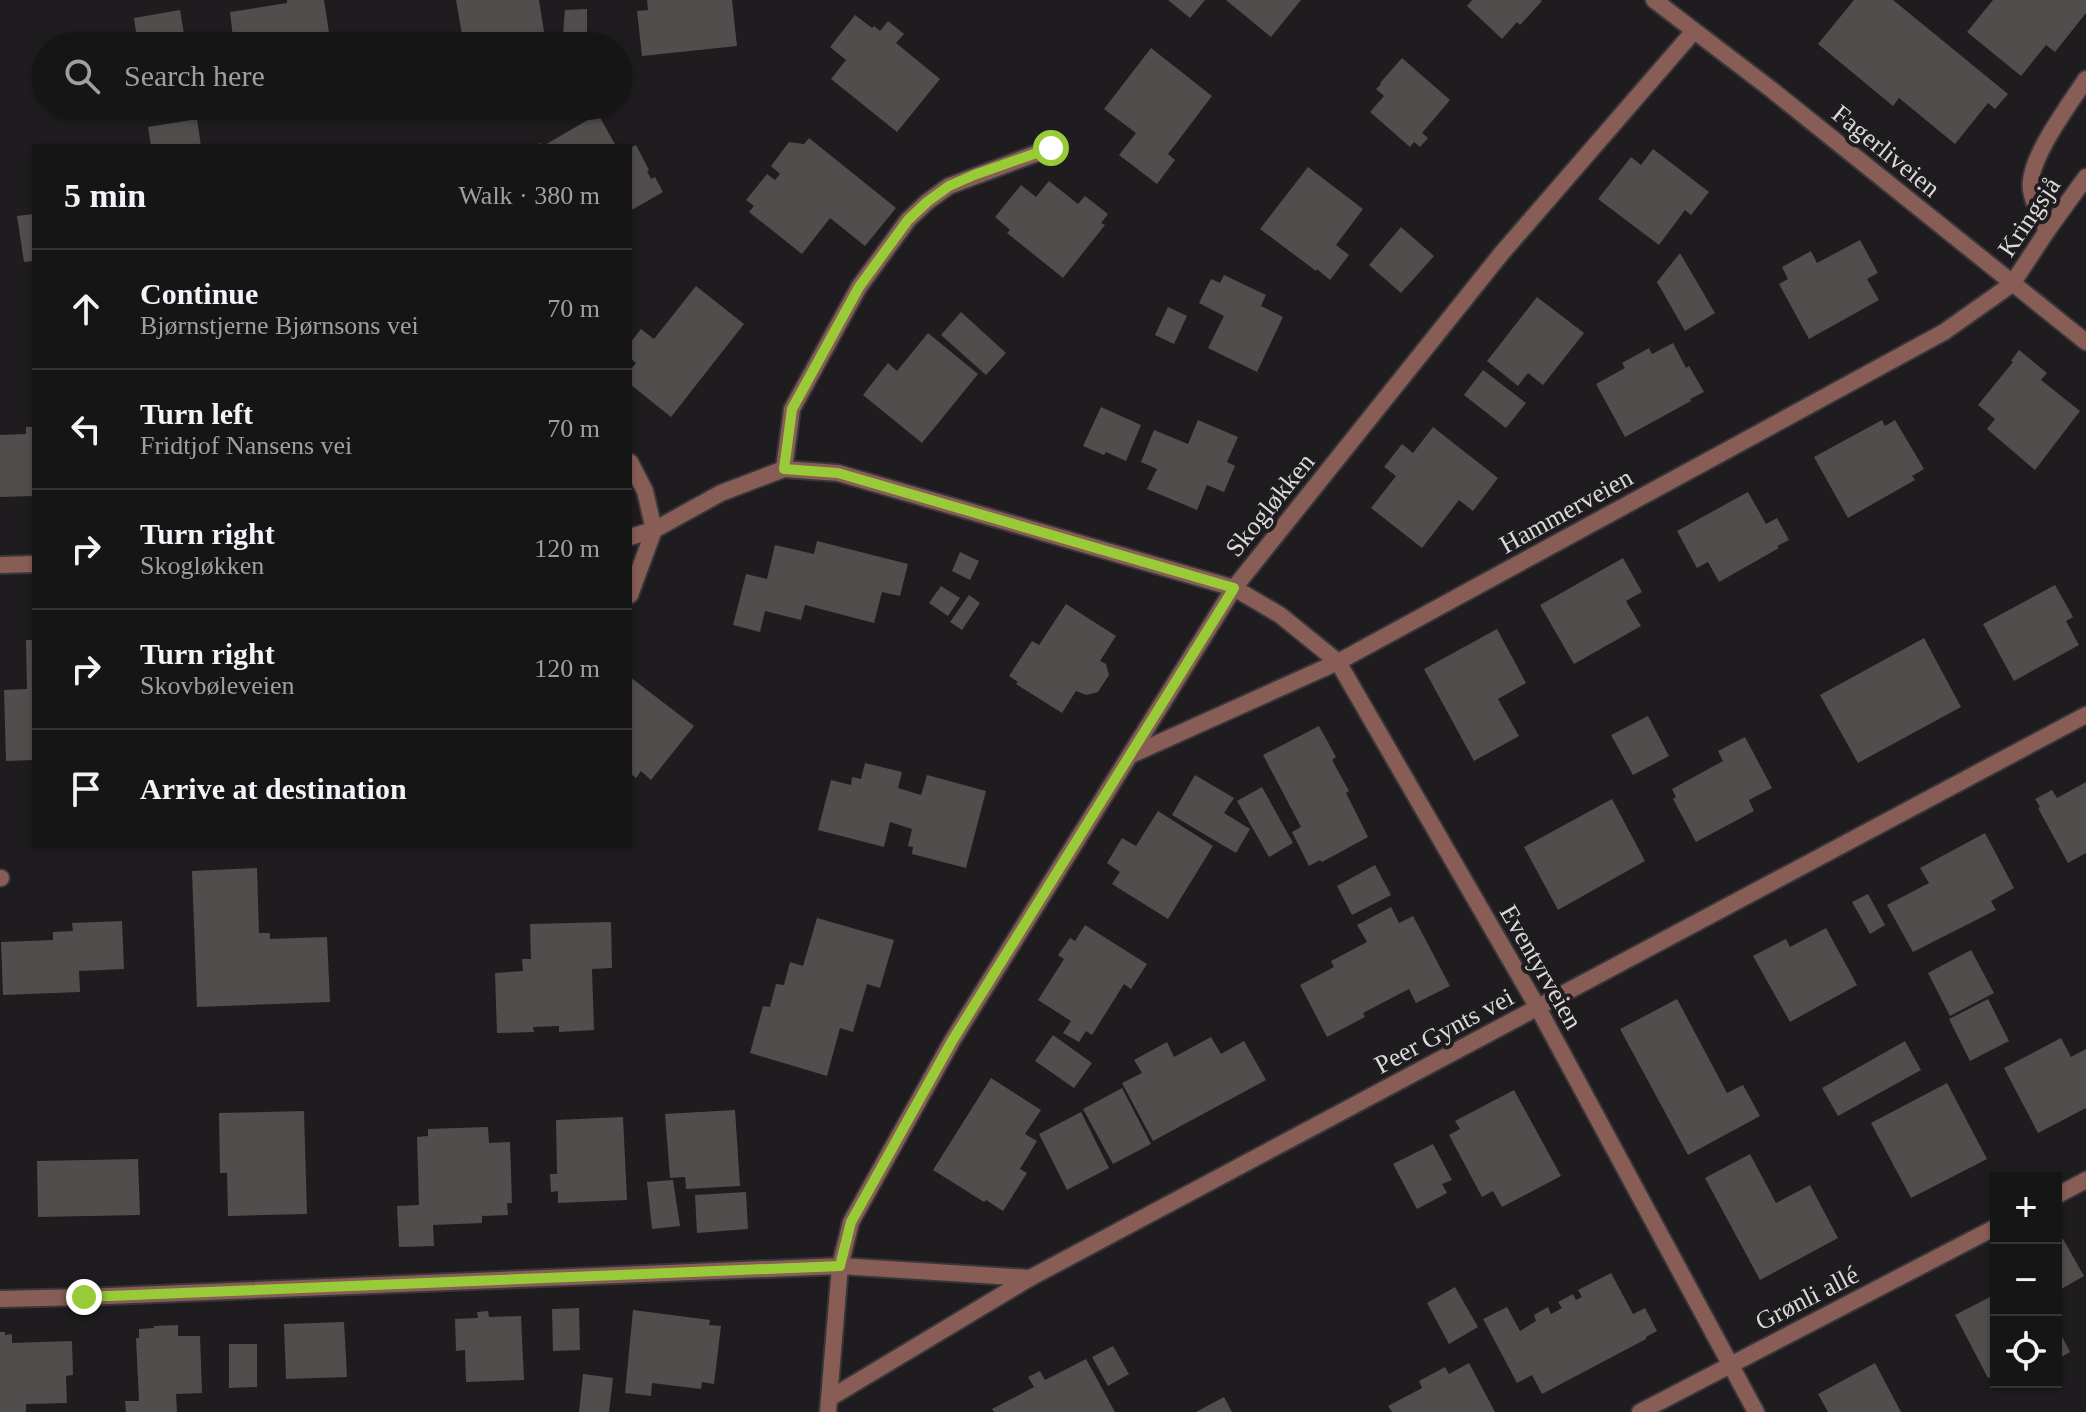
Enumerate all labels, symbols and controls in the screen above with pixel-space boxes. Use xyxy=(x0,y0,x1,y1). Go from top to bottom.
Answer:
search box xyxy=(32,32,632,120)
icon: search xyxy=(60,54,104,98)
text: Search here xyxy=(124,59,265,92)
street label: Fagerliveien xyxy=(1826,99,1946,203)
route start xyxy=(1033,130,1069,166)
street label: Kringsjå xyxy=(1992,171,2066,262)
text: 5 min xyxy=(64,177,146,214)
text: Walk · 380 m xyxy=(458,181,600,210)
text: Continue xyxy=(140,277,258,310)
icon: ahead xyxy=(64,287,108,331)
text: 70 m xyxy=(547,294,600,323)
text: Bjørnstjerne Bjørnsons vei xyxy=(140,311,419,340)
text: Turn left xyxy=(140,397,253,430)
icon: left xyxy=(64,407,108,451)
text: 70 m xyxy=(547,414,600,443)
text: Fridtjof Nansens vei xyxy=(140,431,352,460)
street label: Skogløkken xyxy=(1220,448,1320,562)
street label: Hammerveien xyxy=(1495,463,1637,559)
text: Turn right xyxy=(140,517,275,550)
icon: right xyxy=(64,527,108,571)
text: 120 m xyxy=(534,534,600,563)
text: Skogløkken xyxy=(140,551,264,580)
text: Turn right xyxy=(140,637,275,670)
icon: right xyxy=(64,647,108,691)
text: 120 m xyxy=(534,654,600,683)
text: Skovbøleveien xyxy=(140,671,295,700)
icon: arrive xyxy=(64,767,108,811)
text: Arrive at destination xyxy=(140,772,407,805)
street label: Eventyrveien xyxy=(1494,900,1588,1034)
street label: Peer Gynts vei xyxy=(1370,982,1518,1080)
map controls xyxy=(1990,1172,2062,1388)
button: + xyxy=(1990,1172,2062,1244)
button: − xyxy=(1990,1244,2062,1316)
street label: Grønli allé xyxy=(1751,1260,1863,1336)
route end xyxy=(66,1279,102,1315)
button: locate xyxy=(1990,1316,2062,1388)

